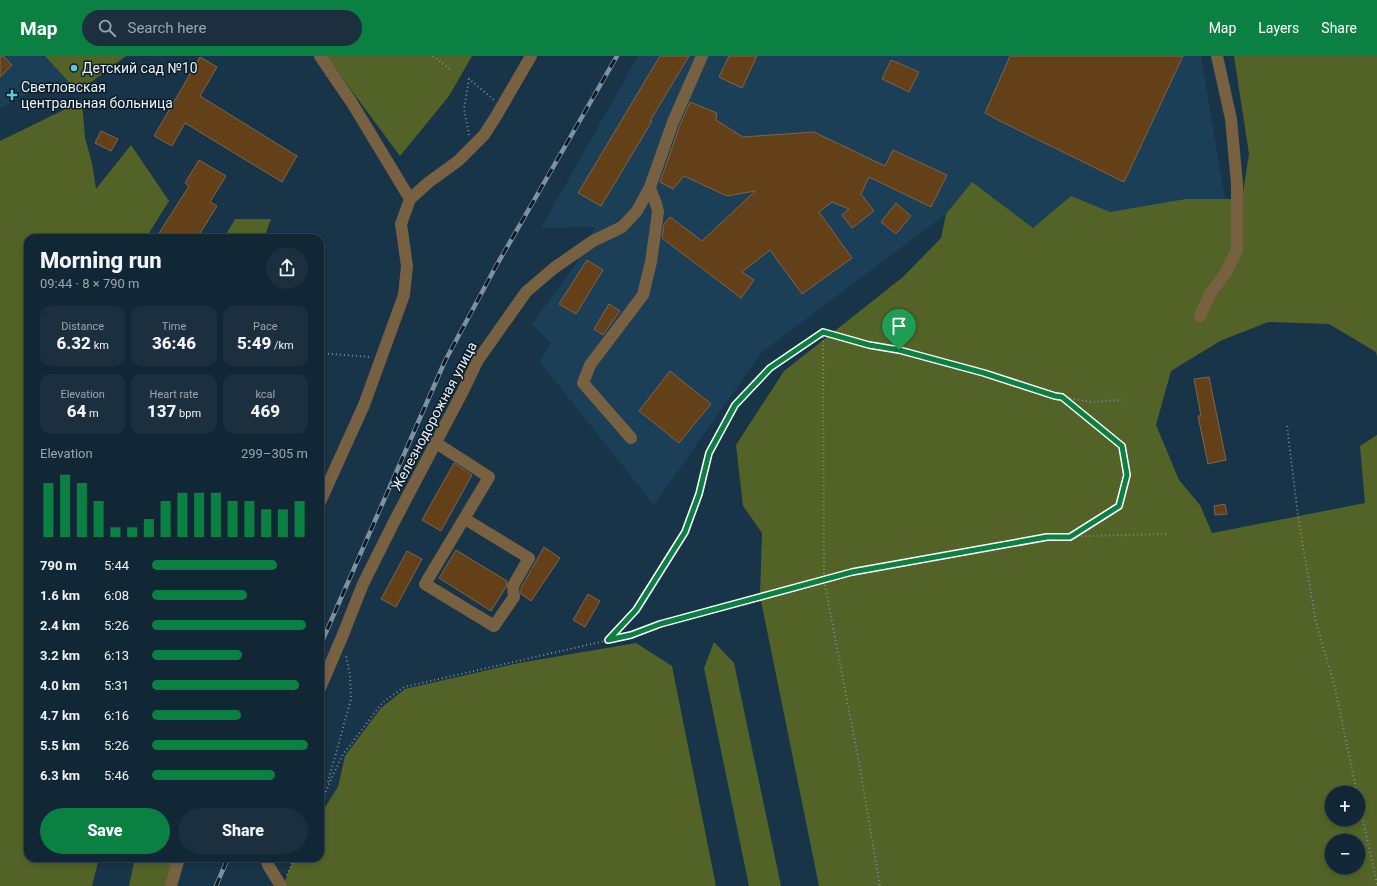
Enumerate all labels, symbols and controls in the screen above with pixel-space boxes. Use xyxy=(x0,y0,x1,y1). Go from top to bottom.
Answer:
search box xyxy=(82,10,362,46)
text: Map xyxy=(20,17,58,40)
icon: search xyxy=(96,17,118,39)
text: Search here xyxy=(128,19,206,37)
text: Map xyxy=(1209,20,1236,36)
text: Layers xyxy=(1258,20,1299,36)
text: Share xyxy=(1321,20,1357,36)
place label: Детский сад №10 xyxy=(82,60,198,76)
marker: Детский сад №10 xyxy=(69,63,79,73)
place label: Светловская центральная больница xyxy=(21,79,173,111)
marker: Светловская центральная больница xyxy=(6,89,18,101)
button: share xyxy=(266,247,308,289)
text: Morning run xyxy=(40,248,162,273)
text: 09:44 · 8 × 790 m xyxy=(40,276,139,291)
pin xyxy=(882,309,916,350)
icon: arrive xyxy=(888,315,910,337)
text: Distance xyxy=(61,320,104,333)
text: Time xyxy=(162,320,186,333)
text: Pace xyxy=(253,320,278,333)
text: 6.32 xyxy=(56,333,91,353)
text: 36:46 xyxy=(152,333,196,353)
text: 5:49 xyxy=(237,333,271,353)
text: km xyxy=(91,339,109,352)
text: /km xyxy=(271,339,294,352)
street label: Железнодорожная улица xyxy=(388,339,480,493)
text: Elevation xyxy=(60,388,105,401)
text: Heart rate xyxy=(150,388,198,401)
text: kcal xyxy=(255,388,275,401)
text: 64 xyxy=(67,401,86,421)
text: 137 xyxy=(147,401,176,421)
text: 469 xyxy=(251,401,280,421)
text: m xyxy=(86,407,99,420)
text: bpm xyxy=(176,407,201,420)
text: Elevation xyxy=(40,446,93,461)
text: 299–305 m xyxy=(241,446,308,461)
text: 790 m xyxy=(40,558,77,573)
text: 5:44 xyxy=(104,558,129,573)
text: 1.6 km xyxy=(40,588,80,603)
text: 6:08 xyxy=(104,588,129,603)
text: 2.4 km xyxy=(40,618,80,633)
text: 5:26 xyxy=(104,618,129,633)
text: 3.2 km xyxy=(40,648,80,663)
text: 6:13 xyxy=(104,648,129,663)
text: 4.0 km xyxy=(40,678,80,693)
text: 5:31 xyxy=(104,678,129,693)
text: 4.7 km xyxy=(40,708,80,723)
text: 6:16 xyxy=(104,708,129,723)
text: 5.5 km xyxy=(40,738,80,753)
text: 5:26 xyxy=(104,738,129,753)
text: 6.3 km xyxy=(40,768,80,783)
text: 5:46 xyxy=(104,768,129,783)
map controls xyxy=(1325,786,1365,874)
button: + xyxy=(1325,786,1365,826)
button: Save xyxy=(40,808,170,854)
button: Share xyxy=(178,808,308,854)
button: − xyxy=(1325,834,1365,874)

